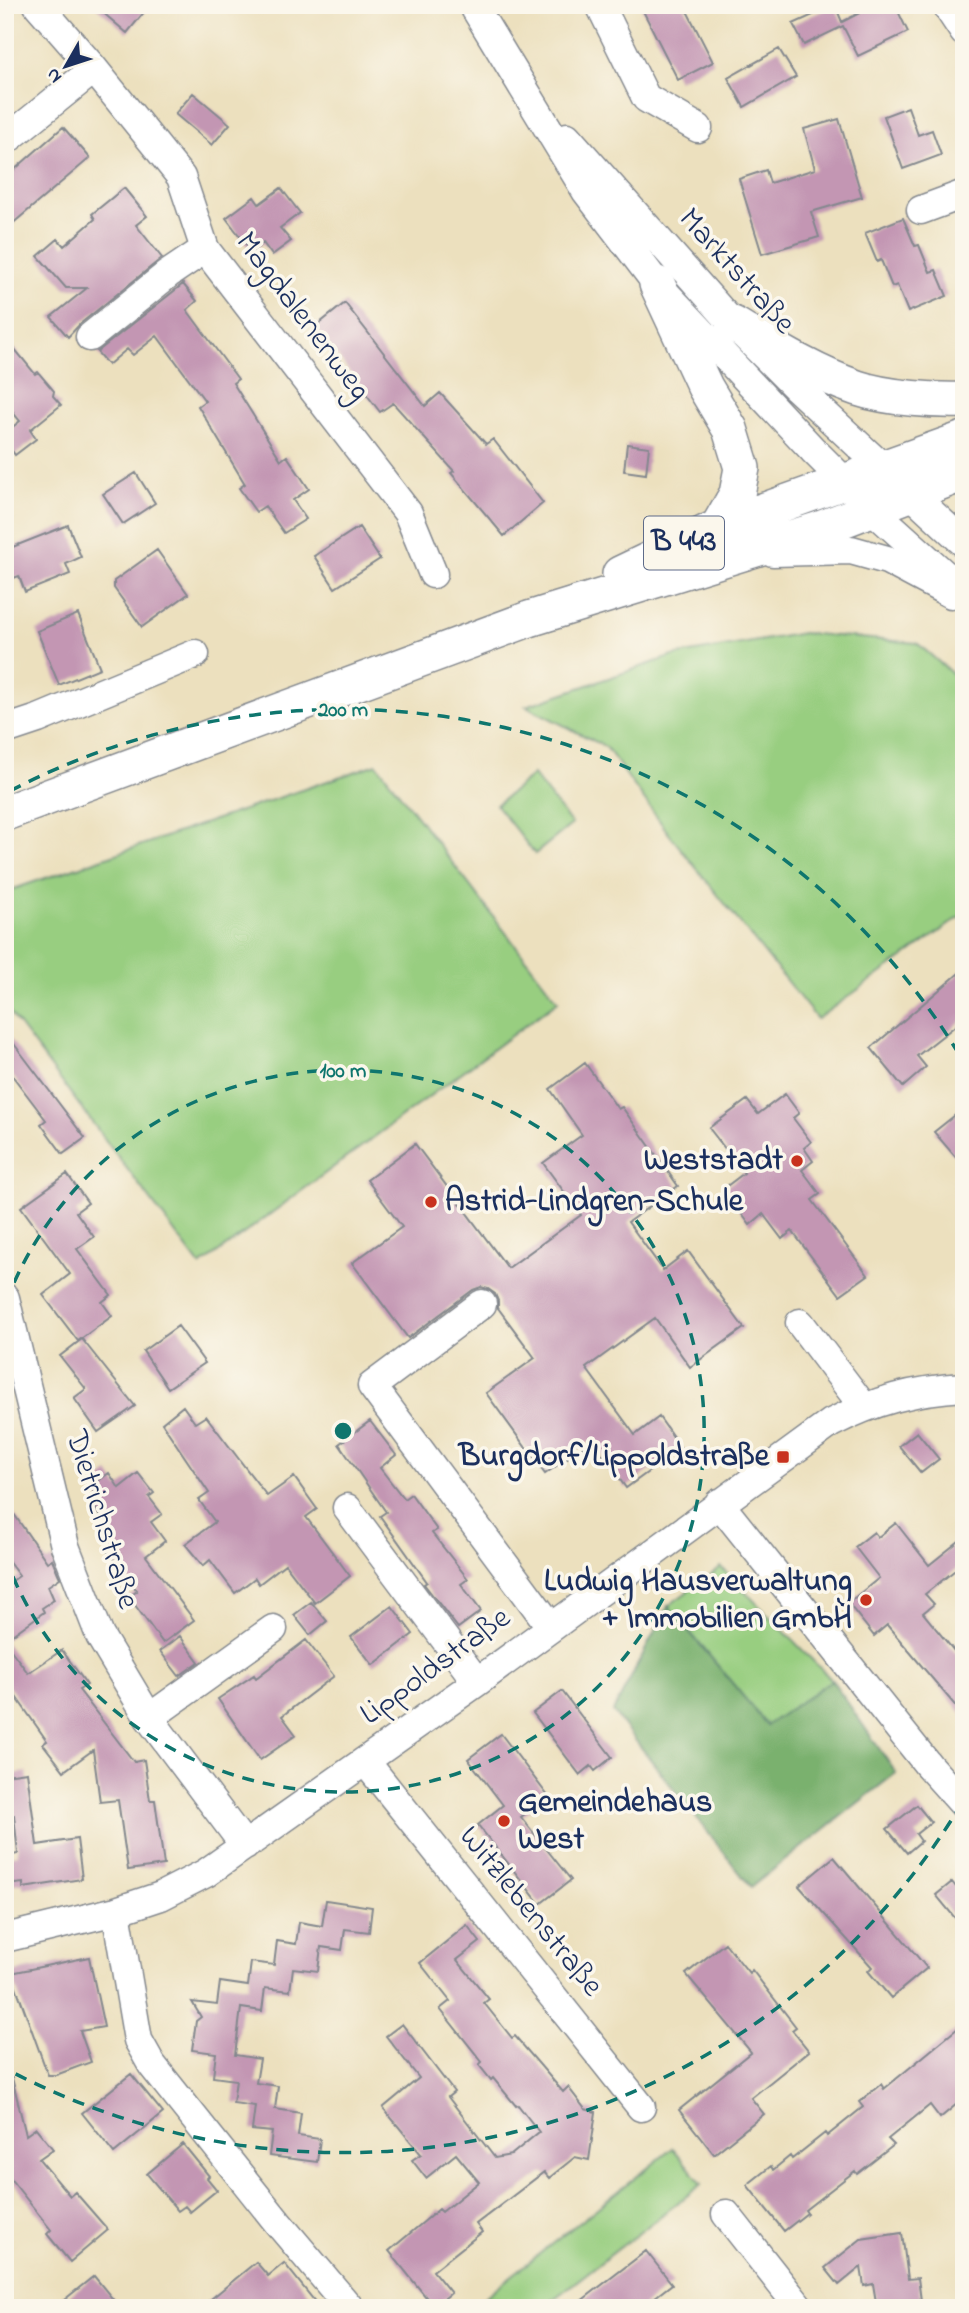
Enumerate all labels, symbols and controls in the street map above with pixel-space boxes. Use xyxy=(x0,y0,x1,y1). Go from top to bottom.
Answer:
north arrow xyxy=(32,32,102,102)
text: N xyxy=(40,62,69,89)
street label: Marktstraße xyxy=(666,198,806,346)
street label: Magdalenenweg xyxy=(223,222,381,412)
road number: B 443 xyxy=(644,516,724,570)
text: 200 m xyxy=(317,696,368,726)
text: 100 m xyxy=(320,1057,366,1087)
place label: Weststadt xyxy=(644,1138,783,1185)
marker: Weststadt xyxy=(789,1153,805,1169)
place label: Astrid-Lindgren-Schule xyxy=(445,1179,745,1227)
marker: Astrid-Lindgren-Schule xyxy=(423,1194,439,1210)
centre of rings xyxy=(331,1419,355,1443)
street label: Dietrichstraße xyxy=(51,1424,151,1616)
place label: Burgdorf/Lippoldstraße xyxy=(457,1434,771,1482)
marker: Burgdorf/Lippoldstraße xyxy=(775,1449,791,1465)
place label: Ludwig Hausverwaltung + Immobilien GmbH xyxy=(544,1559,852,1643)
marker: Ludwig Hausverwaltung + Immobilien GmbH xyxy=(858,1592,874,1608)
street label: Lippoldstraße xyxy=(351,1596,522,1738)
place label: Gemeindehaus West xyxy=(518,1780,712,1864)
marker: Gemeindehaus West xyxy=(496,1813,512,1829)
street label: Witzlebenstraße xyxy=(446,1816,614,2008)

